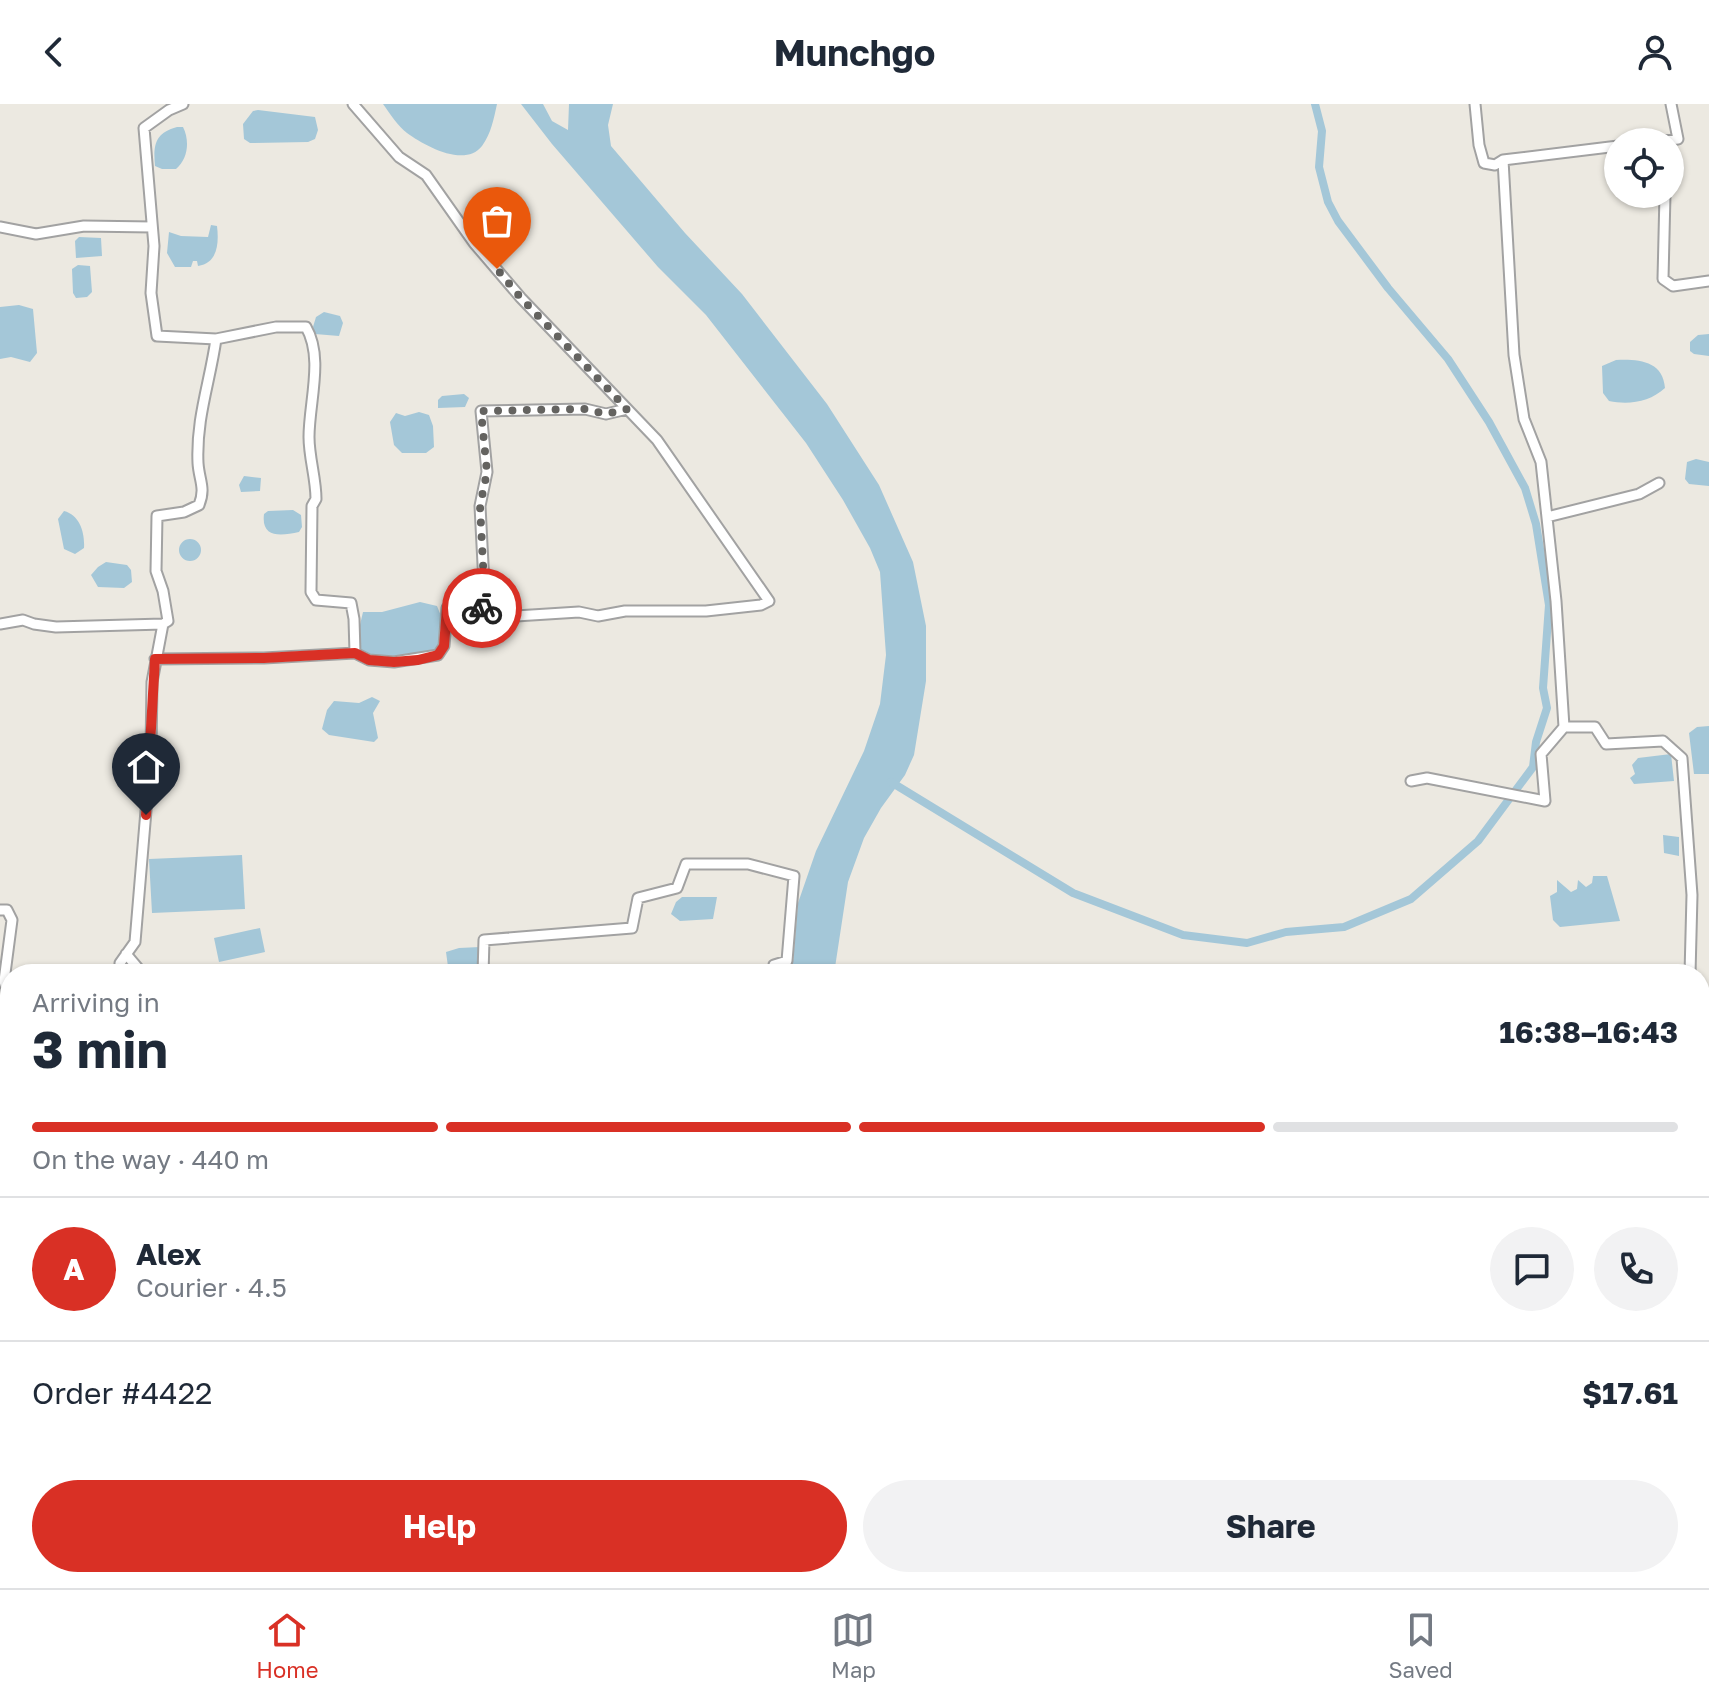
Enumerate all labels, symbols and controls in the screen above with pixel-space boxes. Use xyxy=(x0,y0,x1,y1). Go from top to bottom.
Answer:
icon: back xyxy=(32,30,76,74)
icon: person xyxy=(1633,30,1677,74)
text: Munchgo xyxy=(774,31,935,74)
map controls xyxy=(1604,128,1684,208)
button: locate xyxy=(1604,128,1684,208)
pin xyxy=(463,187,531,269)
icon: bag xyxy=(475,199,519,243)
courier xyxy=(442,568,522,648)
icon: bike xyxy=(460,586,504,630)
pin xyxy=(112,733,180,815)
icon: home xyxy=(124,745,168,789)
text: Arriving in xyxy=(32,987,160,1018)
text: 16:38–16:43 xyxy=(1499,1014,1678,1050)
text: 3 min xyxy=(32,1017,168,1079)
text: On the way · 440 m xyxy=(32,1144,269,1175)
button: chat xyxy=(1490,1227,1574,1311)
button: phone xyxy=(1594,1227,1678,1311)
text: Alex xyxy=(136,1236,201,1272)
text: A xyxy=(63,1251,85,1287)
text: Courier · 4.5 xyxy=(136,1272,287,1303)
text: Order #4422 xyxy=(32,1375,212,1411)
text: $17.61 xyxy=(1582,1375,1678,1411)
button: Help xyxy=(32,1480,847,1572)
button: Share xyxy=(863,1480,1678,1572)
tab: Home xyxy=(256,1608,318,1683)
tab: Map xyxy=(831,1608,876,1683)
tab: Saved xyxy=(1388,1608,1453,1683)

